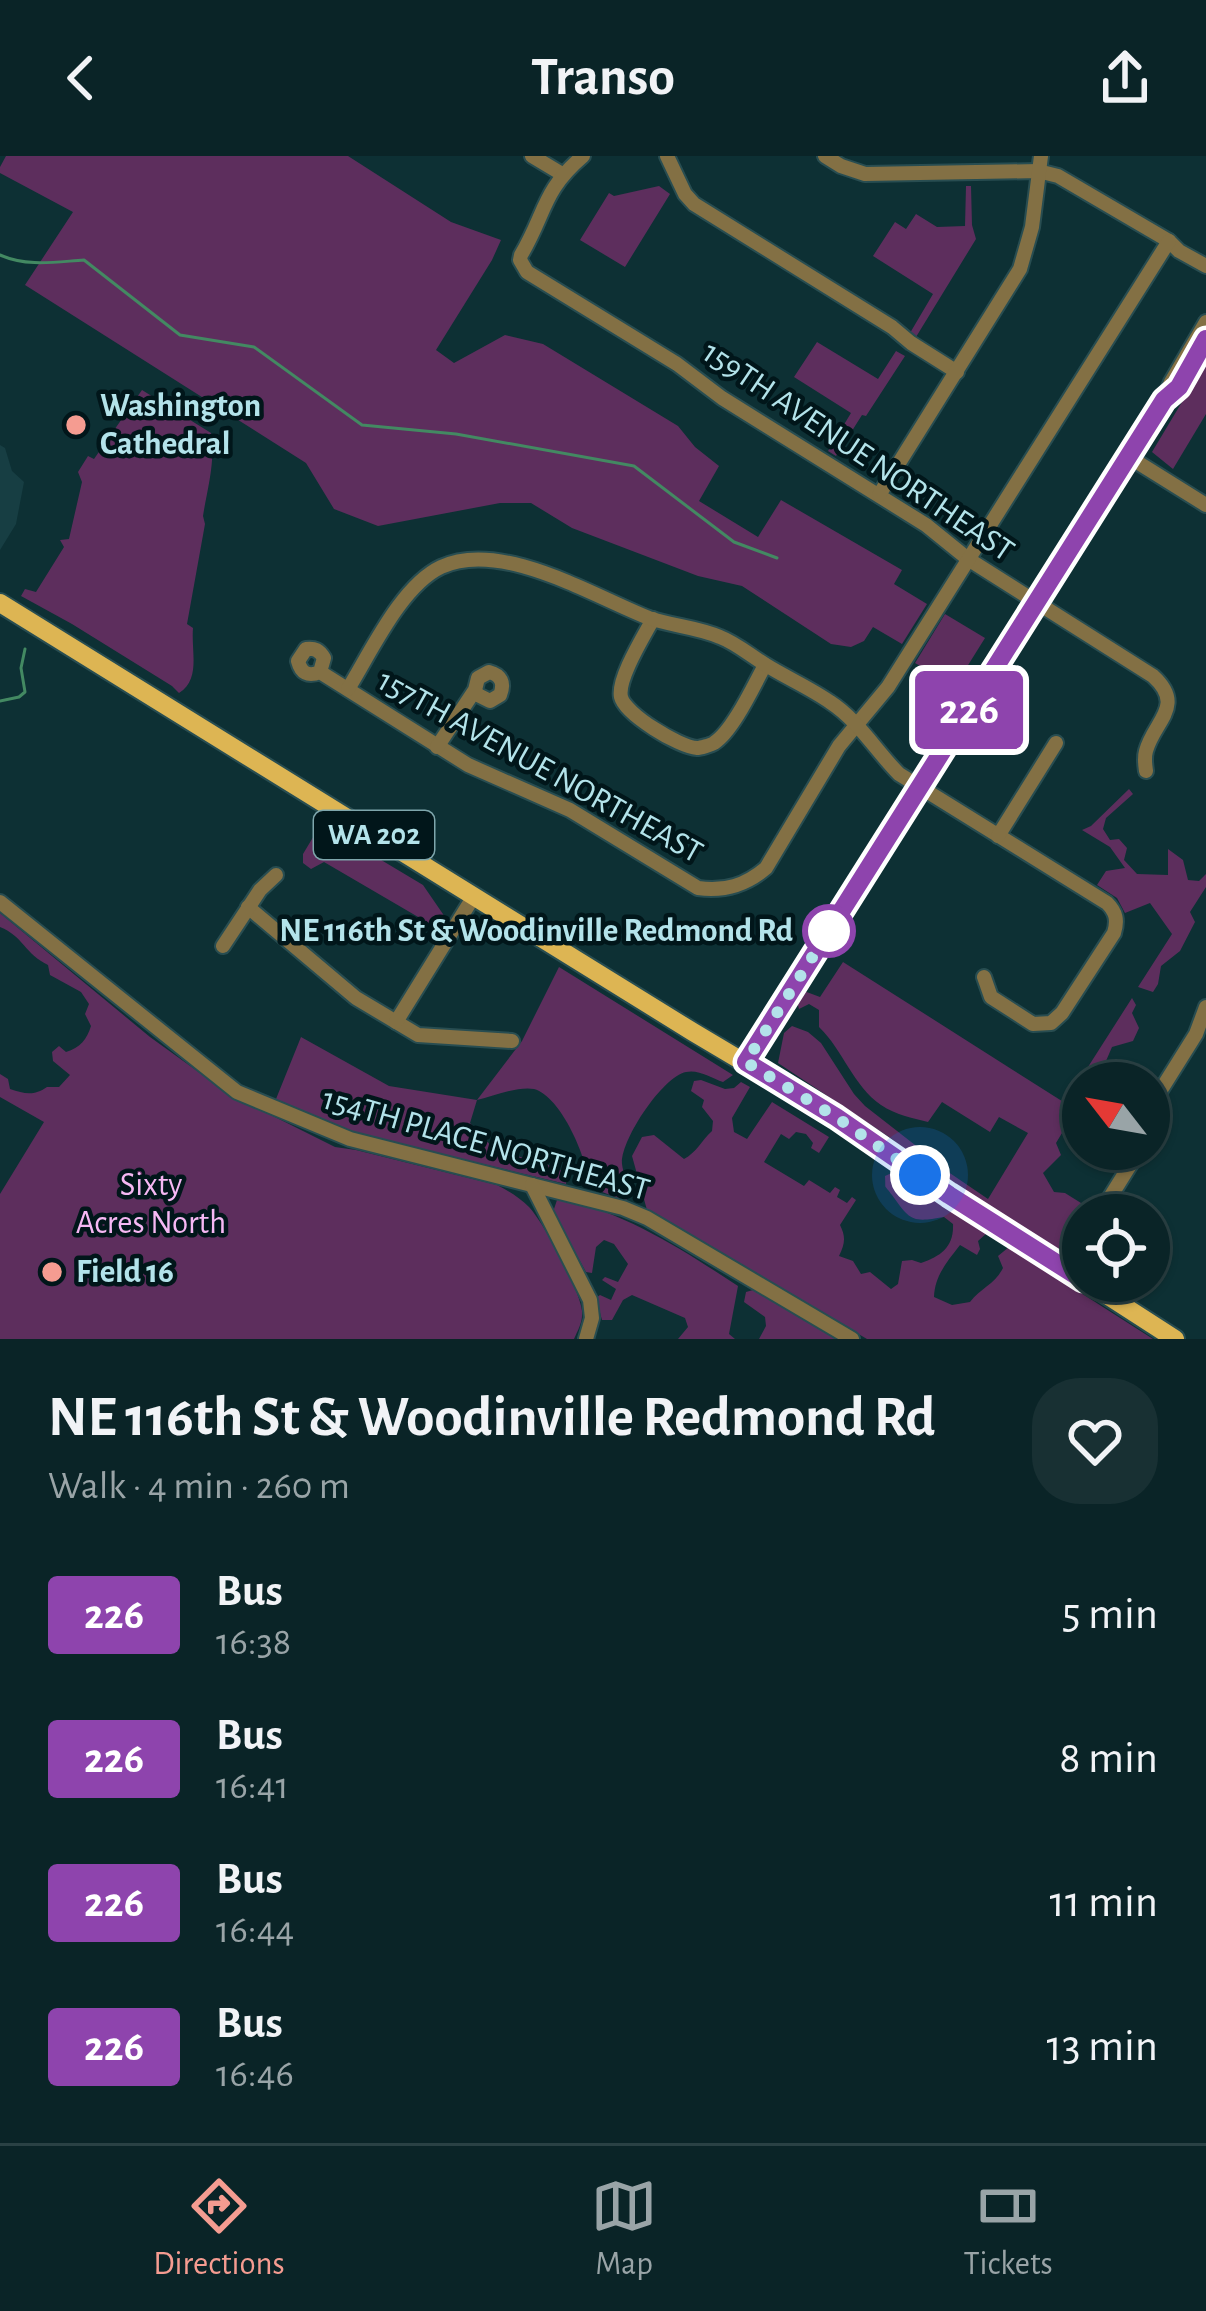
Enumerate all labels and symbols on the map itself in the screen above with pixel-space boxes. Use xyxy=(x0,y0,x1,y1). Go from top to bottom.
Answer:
street label: 159TH AVENUE NORTHEAST xyxy=(697,336,1019,568)
place label: Washington Cathedral xyxy=(100,390,261,461)
marker: Washington Cathedral xyxy=(63,412,89,438)
street label: 157TH AVENUE NORTHEAST xyxy=(372,664,708,870)
line badge: 226 xyxy=(900,671,1038,749)
road number: WA 202 xyxy=(314,811,434,859)
marker: NE 116th St & Woodinville Redmond Rd xyxy=(804,906,854,956)
place label: NE 116th St & Woodinville Redmond Rd xyxy=(279,915,793,948)
north arrow xyxy=(1062,1062,1170,1170)
street label: 154TH PLACE NORTHEAST xyxy=(319,1083,653,1207)
your location xyxy=(890,1145,950,1205)
park label: Sixty Acres North xyxy=(76,1169,226,1240)
place label: Field 16 xyxy=(76,1256,174,1289)
marker: Field 16 xyxy=(39,1259,65,1285)

